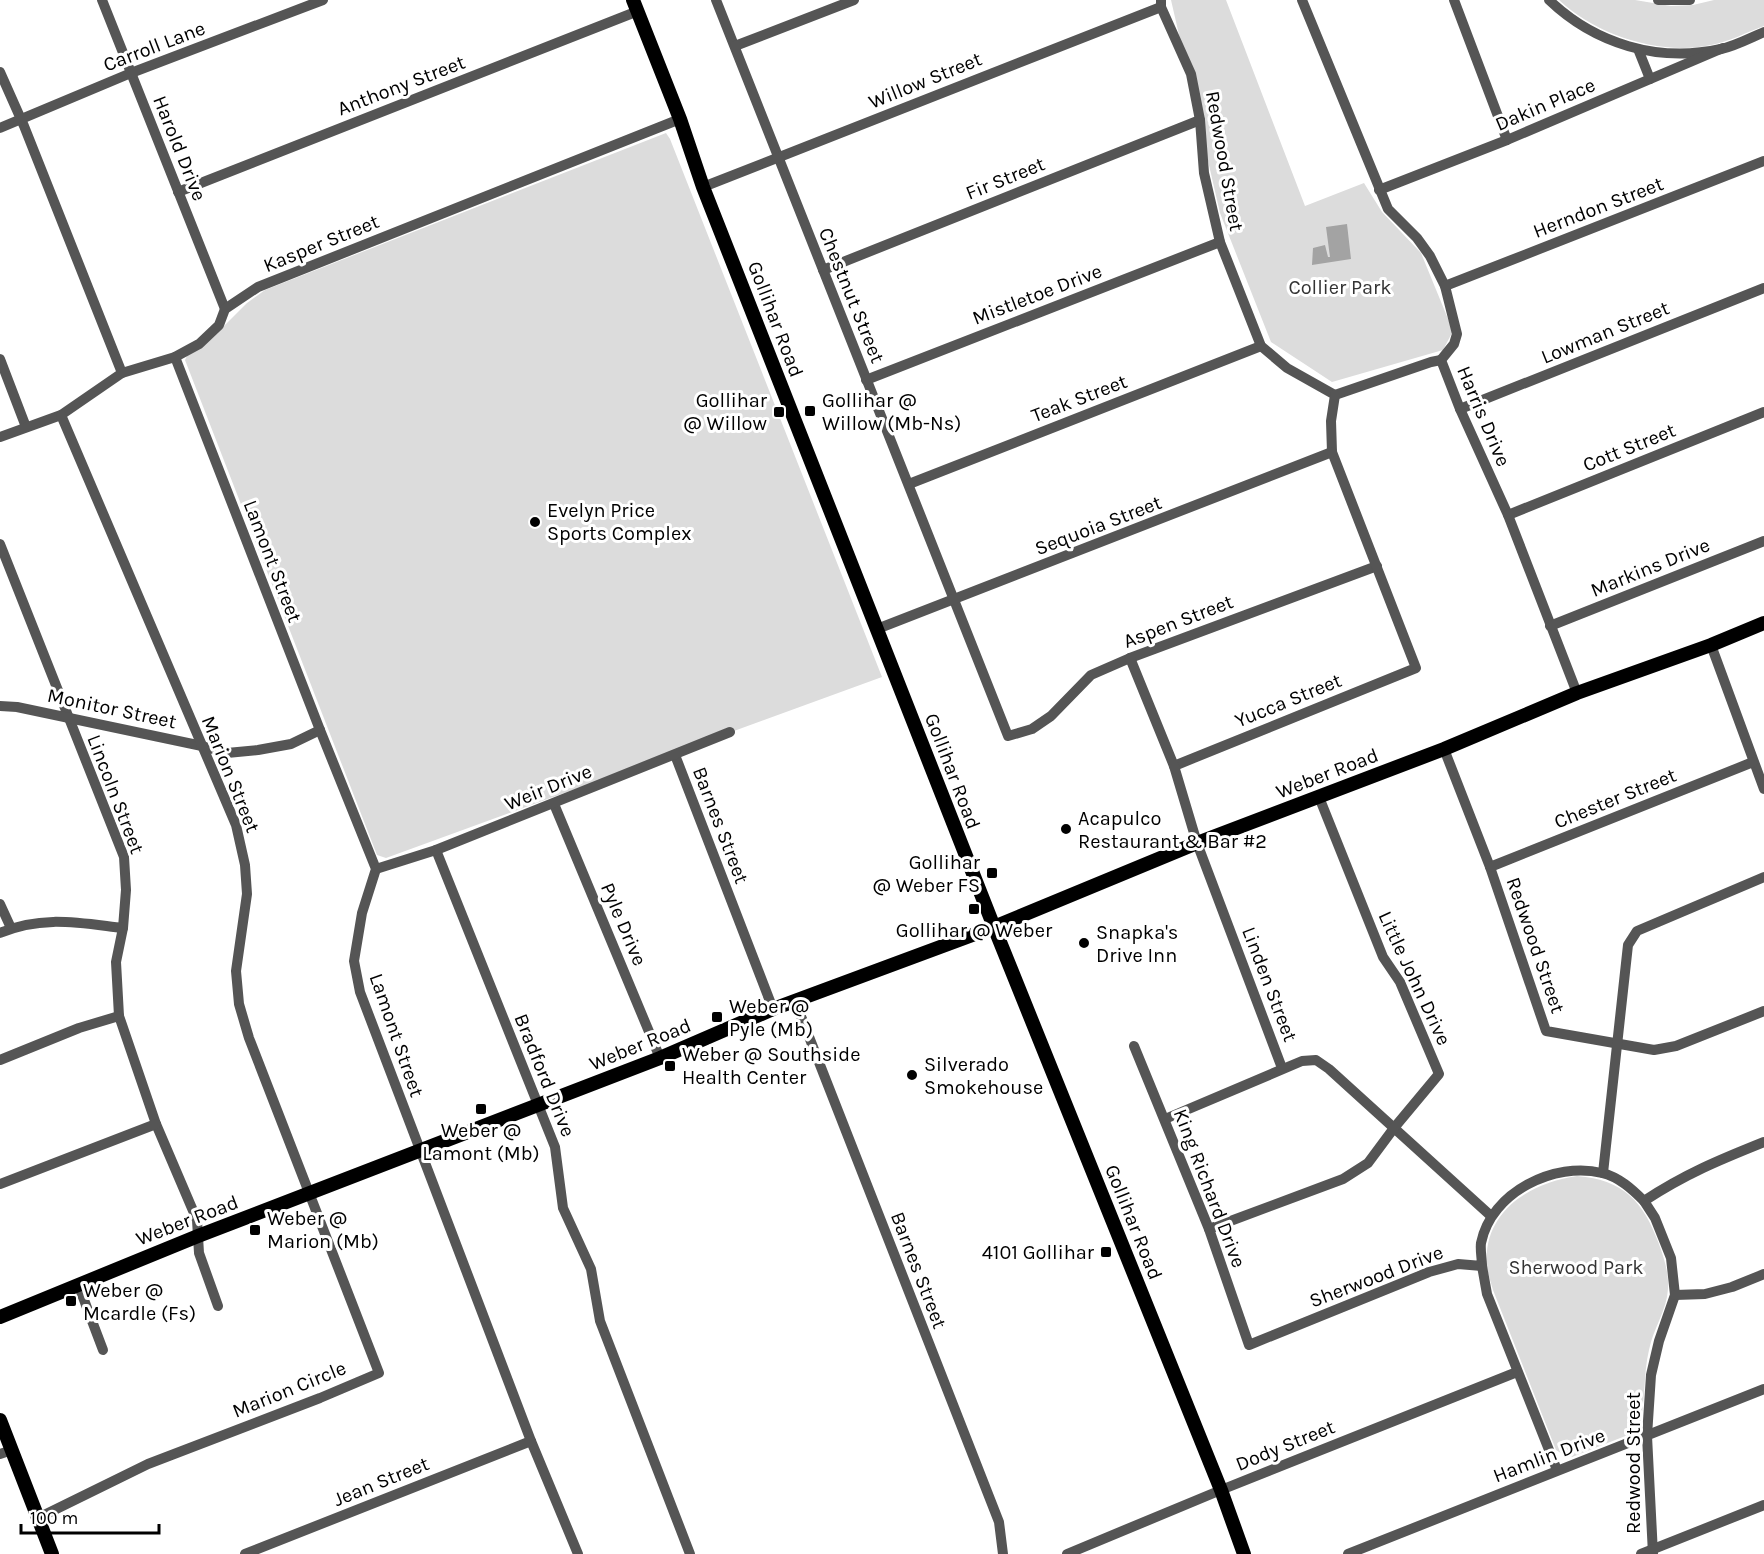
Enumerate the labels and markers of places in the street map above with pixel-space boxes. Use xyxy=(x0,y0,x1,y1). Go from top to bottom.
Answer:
place label: Gollihar @ Willow xyxy=(683,389,768,435)
place label: Gollihar @ Willow (Mb-Ns) xyxy=(822,389,961,435)
marker: Gollihar @ Willow (Mb-Ns) xyxy=(803,404,817,418)
marker: Gollihar @ Willow xyxy=(772,405,786,419)
place label: Evelyn Price Sports Complex xyxy=(547,499,691,545)
marker: Evelyn Price Sports Complex xyxy=(528,515,542,529)
place label: Acapulco Restaurant & Bar #2 xyxy=(1078,807,1267,853)
marker: Acapulco Restaurant & Bar #2 xyxy=(1059,822,1073,836)
place label: Gollihar @ Weber FS xyxy=(872,851,981,897)
marker: Gollihar @ Weber FS xyxy=(985,866,999,880)
marker: Gollihar @ Weber xyxy=(967,902,981,916)
place label: Gollihar @ Weber xyxy=(896,919,1053,942)
place label: Snapka's Drive Inn xyxy=(1096,921,1178,967)
marker: Snapka's Drive Inn xyxy=(1077,936,1091,950)
place label: Weber @ Pyle (Mb) xyxy=(729,995,813,1041)
marker: Weber @ Pyle (Mb) xyxy=(710,1010,724,1024)
place label: Weber @ Southside Health Center xyxy=(682,1043,860,1089)
place label: Silverado Smokehouse xyxy=(924,1053,1043,1099)
marker: Weber @ Southside Health Center xyxy=(663,1059,677,1073)
marker: Silverado Smokehouse xyxy=(905,1068,919,1082)
marker: Weber @ Lamont (Mb) xyxy=(474,1102,488,1116)
place label: Weber @ Lamont (Mb) xyxy=(422,1119,540,1165)
place label: Weber @ Marion (Mb) xyxy=(267,1207,379,1253)
marker: Weber @ Marion (Mb) xyxy=(248,1223,262,1237)
place label: 4101 Gollihar xyxy=(982,1241,1095,1264)
marker: 4101 Gollihar xyxy=(1099,1245,1113,1259)
place label: Weber @ Mcardle (Fs) xyxy=(83,1279,196,1325)
marker: Weber @ Mcardle (Fs) xyxy=(64,1294,78,1308)

